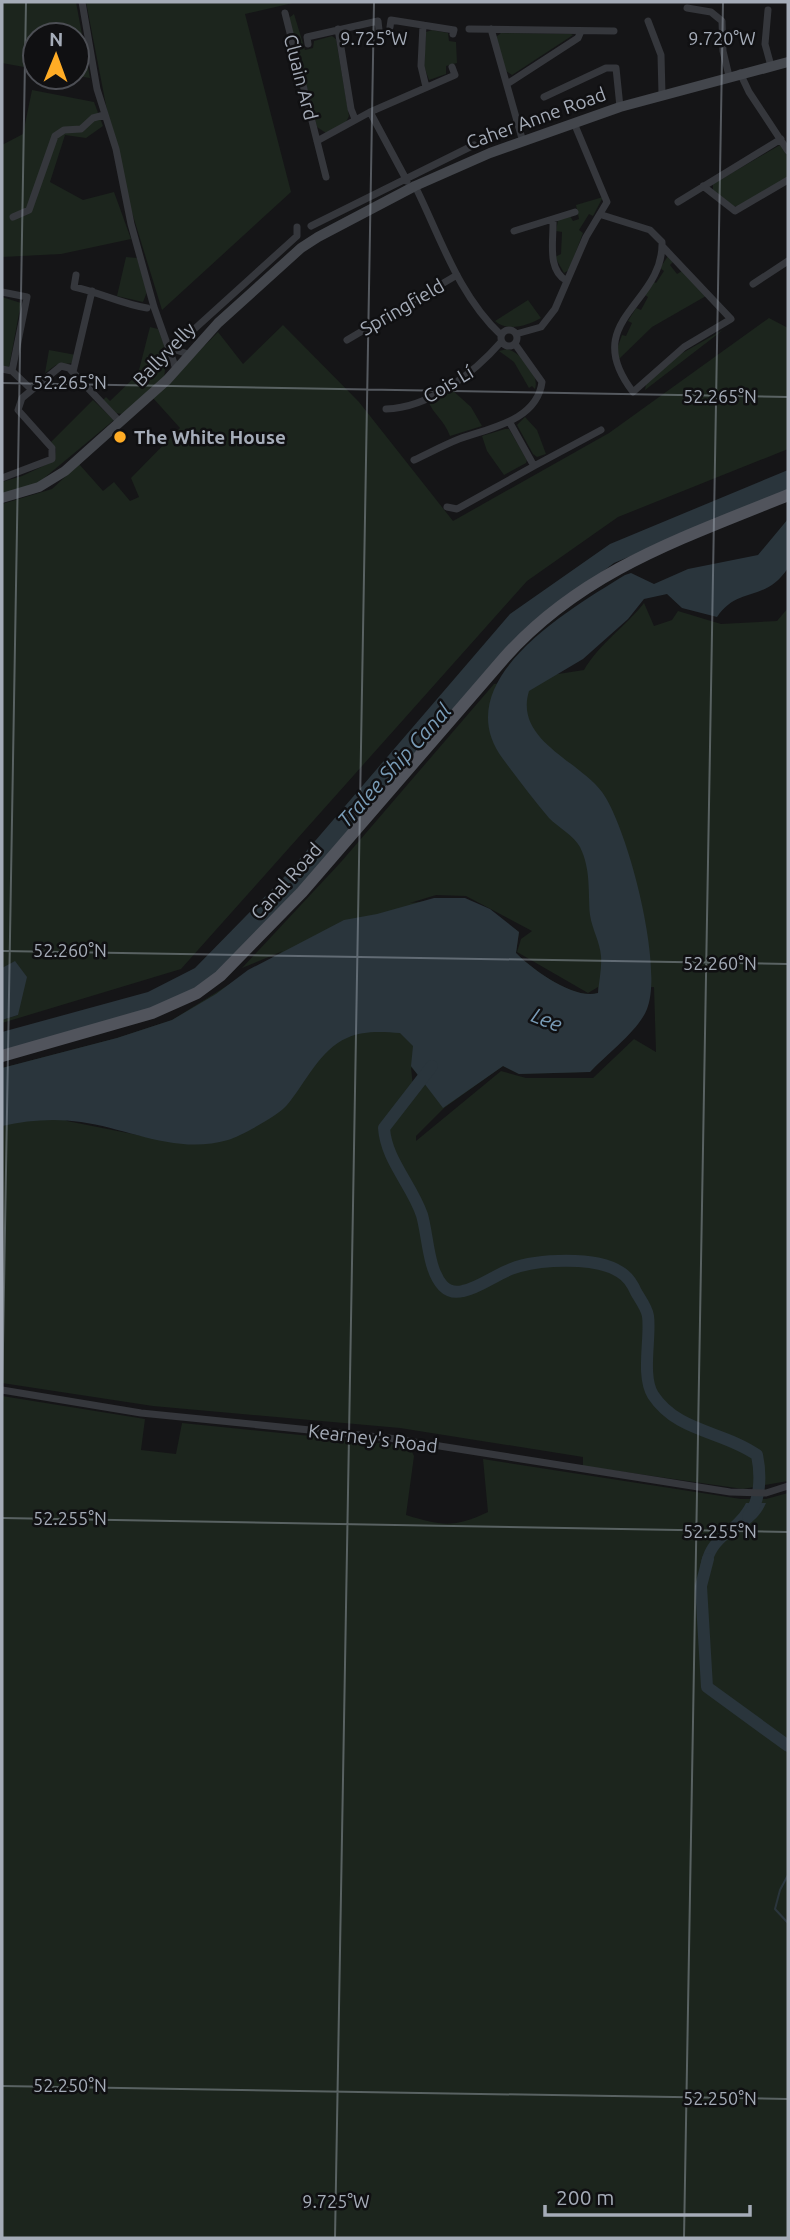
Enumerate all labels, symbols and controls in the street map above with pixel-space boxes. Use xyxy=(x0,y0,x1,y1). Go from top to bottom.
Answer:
north arrow xyxy=(21,21,91,91)
text: N xyxy=(49,28,64,50)
text: 9.725°W xyxy=(340,28,408,48)
text: 9.720°W xyxy=(688,28,756,48)
street label: Cluain Ard xyxy=(280,32,322,122)
street label: Caher Anne Road xyxy=(463,83,609,153)
street label: Springfield xyxy=(356,274,448,340)
street label: Ballyvelly xyxy=(128,318,200,390)
street label: Cois Lí xyxy=(419,360,477,407)
text: 52.265°N xyxy=(33,372,107,392)
text: 52.265°N xyxy=(683,386,757,406)
place label: The White House xyxy=(134,426,286,448)
marker: The White House xyxy=(112,429,128,445)
water label: Tralee Ship Canal xyxy=(332,698,456,832)
street label: Canal Road xyxy=(246,838,326,924)
text: 52.260°N xyxy=(33,940,107,960)
text: 52.260°N xyxy=(683,953,757,973)
water label: Lee xyxy=(528,1002,566,1036)
street label: Kearney's Road xyxy=(307,1419,439,1457)
text: 52.255°N xyxy=(33,1508,107,1528)
text: 52.255°N xyxy=(683,1521,757,1541)
text: 52.250°N xyxy=(33,2075,107,2095)
text: 52.250°N xyxy=(683,2088,757,2108)
scale bar xyxy=(545,2174,750,2218)
text: 200 m xyxy=(556,2185,614,2209)
text: 9.725°W xyxy=(302,2191,370,2211)

